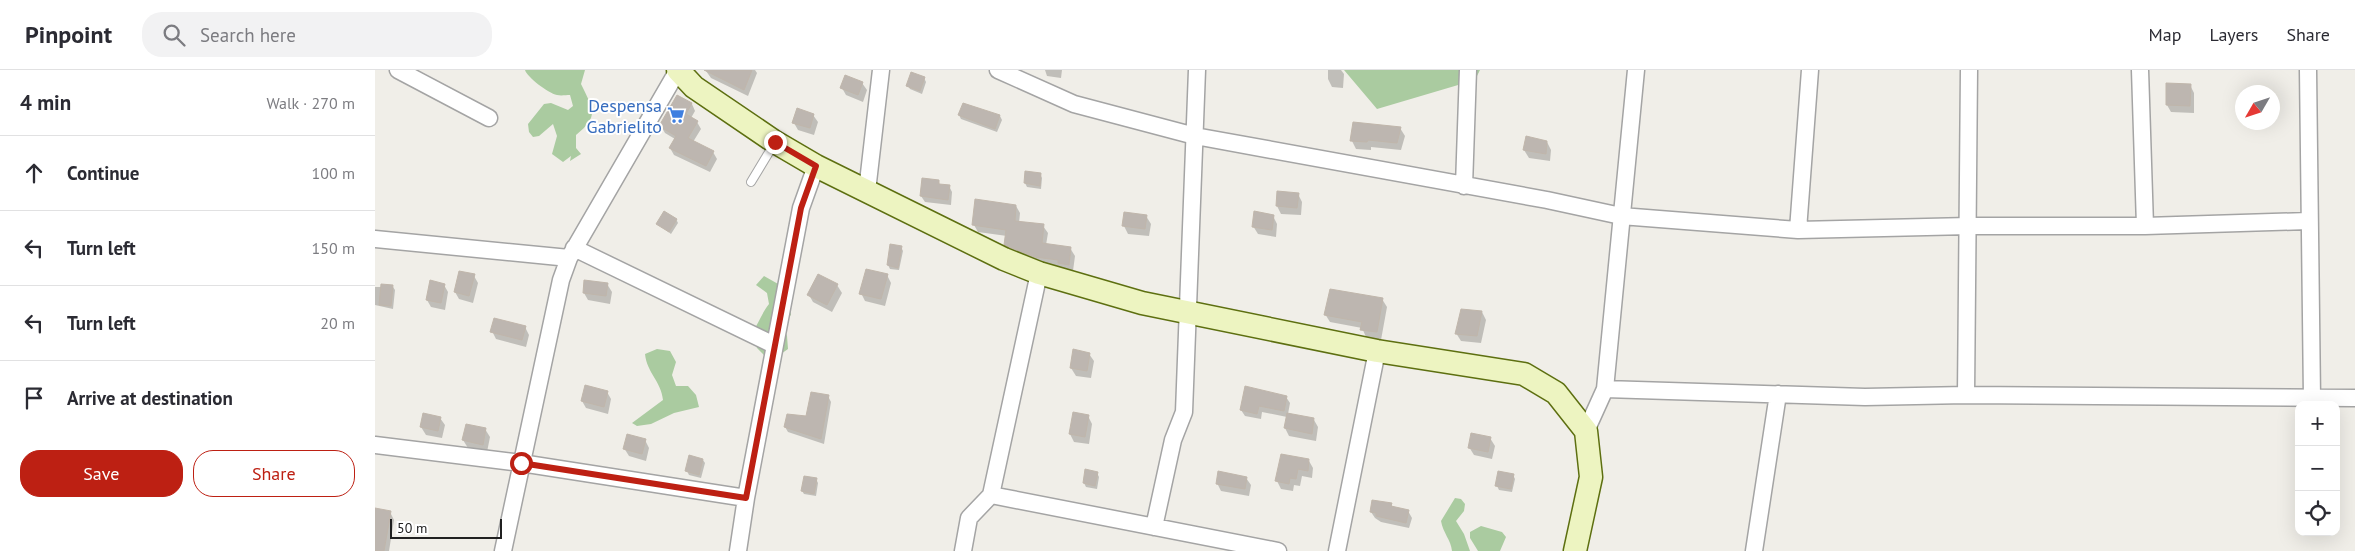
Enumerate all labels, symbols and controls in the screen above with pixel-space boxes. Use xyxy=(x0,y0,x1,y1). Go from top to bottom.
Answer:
search box xyxy=(142,12,492,57)
text: Pinpoint xyxy=(25,19,112,50)
icon: search xyxy=(160,21,188,49)
text: Search here xyxy=(200,23,296,47)
text: Map xyxy=(2149,23,2181,46)
text: Layers xyxy=(2209,23,2258,46)
text: Share xyxy=(2286,23,2330,46)
north arrow xyxy=(2235,85,2280,130)
text: 4 min xyxy=(20,89,71,116)
text: Walk · 270 m xyxy=(266,93,355,113)
place label: Despensa Gabrielito xyxy=(587,94,662,138)
supermarket icon: Despensa Gabrielito xyxy=(666,105,686,125)
route end xyxy=(764,131,787,154)
icon: ahead xyxy=(20,159,48,187)
text: Continue xyxy=(67,161,139,185)
text: 100 m xyxy=(312,163,355,183)
icon: left xyxy=(20,234,48,262)
text: Turn left xyxy=(67,236,136,260)
text: 150 m xyxy=(312,238,355,258)
icon: left xyxy=(20,309,48,337)
text: Turn left xyxy=(67,311,136,335)
text: 20 m xyxy=(320,313,355,333)
icon: arrive xyxy=(20,384,48,412)
text: Arrive at destination xyxy=(67,386,233,410)
map controls xyxy=(2295,401,2340,536)
button: + xyxy=(2295,401,2340,446)
button: − xyxy=(2295,446,2340,491)
button: Save xyxy=(20,450,183,497)
button: Share xyxy=(193,450,355,497)
route start xyxy=(510,452,533,475)
button: locate xyxy=(2295,491,2340,536)
scale bar xyxy=(390,516,503,539)
text: 50 m xyxy=(397,519,427,537)

